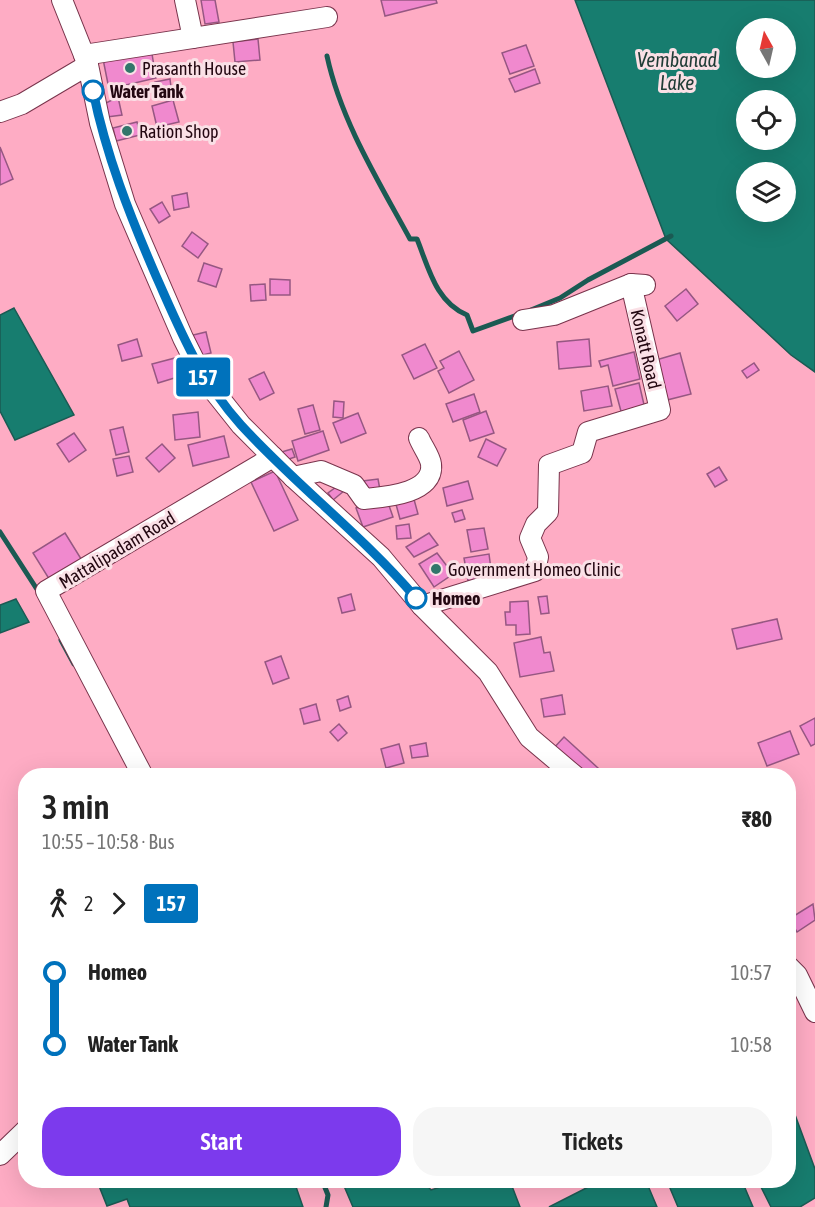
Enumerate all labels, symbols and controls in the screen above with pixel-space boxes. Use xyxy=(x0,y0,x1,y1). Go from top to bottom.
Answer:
north arrow xyxy=(736,18,796,78)
map controls xyxy=(736,18,796,222)
water label: Vembanad Lake xyxy=(637,48,717,94)
place label: Prasanth House xyxy=(142,58,246,79)
marker: Prasanth House xyxy=(123,61,137,75)
marker: Water Tank xyxy=(82,80,104,102)
place label: Water Tank xyxy=(109,81,185,102)
button: locate xyxy=(736,90,796,150)
place label: Ration Shop xyxy=(139,121,219,142)
marker: Ration Shop xyxy=(120,124,134,138)
button: layers xyxy=(736,162,796,222)
street label: Konatt Road xyxy=(627,307,665,391)
line badge: 157 xyxy=(168,358,238,397)
text: 157 xyxy=(188,365,218,389)
street label: Mattalipadam Road xyxy=(55,507,179,593)
place label: Government Homeo Clinic xyxy=(448,559,621,580)
marker: Government Homeo Clinic xyxy=(429,562,443,576)
marker: Homeo xyxy=(405,587,427,609)
place label: Homeo xyxy=(432,588,480,609)
text: 3 min xyxy=(42,788,109,826)
text: ₹80 xyxy=(742,806,772,832)
text: 10:55 – 10:58 · Bus xyxy=(42,830,175,853)
icon: walk xyxy=(42,887,75,920)
icon: forward xyxy=(102,887,135,920)
text: 157 xyxy=(156,891,186,915)
text: 2 xyxy=(84,892,93,915)
text: Homeo xyxy=(88,959,147,985)
text: 10:57 xyxy=(730,961,772,984)
text: Water Tank xyxy=(88,1031,178,1057)
text: 10:58 xyxy=(730,1033,772,1056)
button: Start xyxy=(42,1107,401,1176)
button: Tickets xyxy=(413,1107,772,1176)

